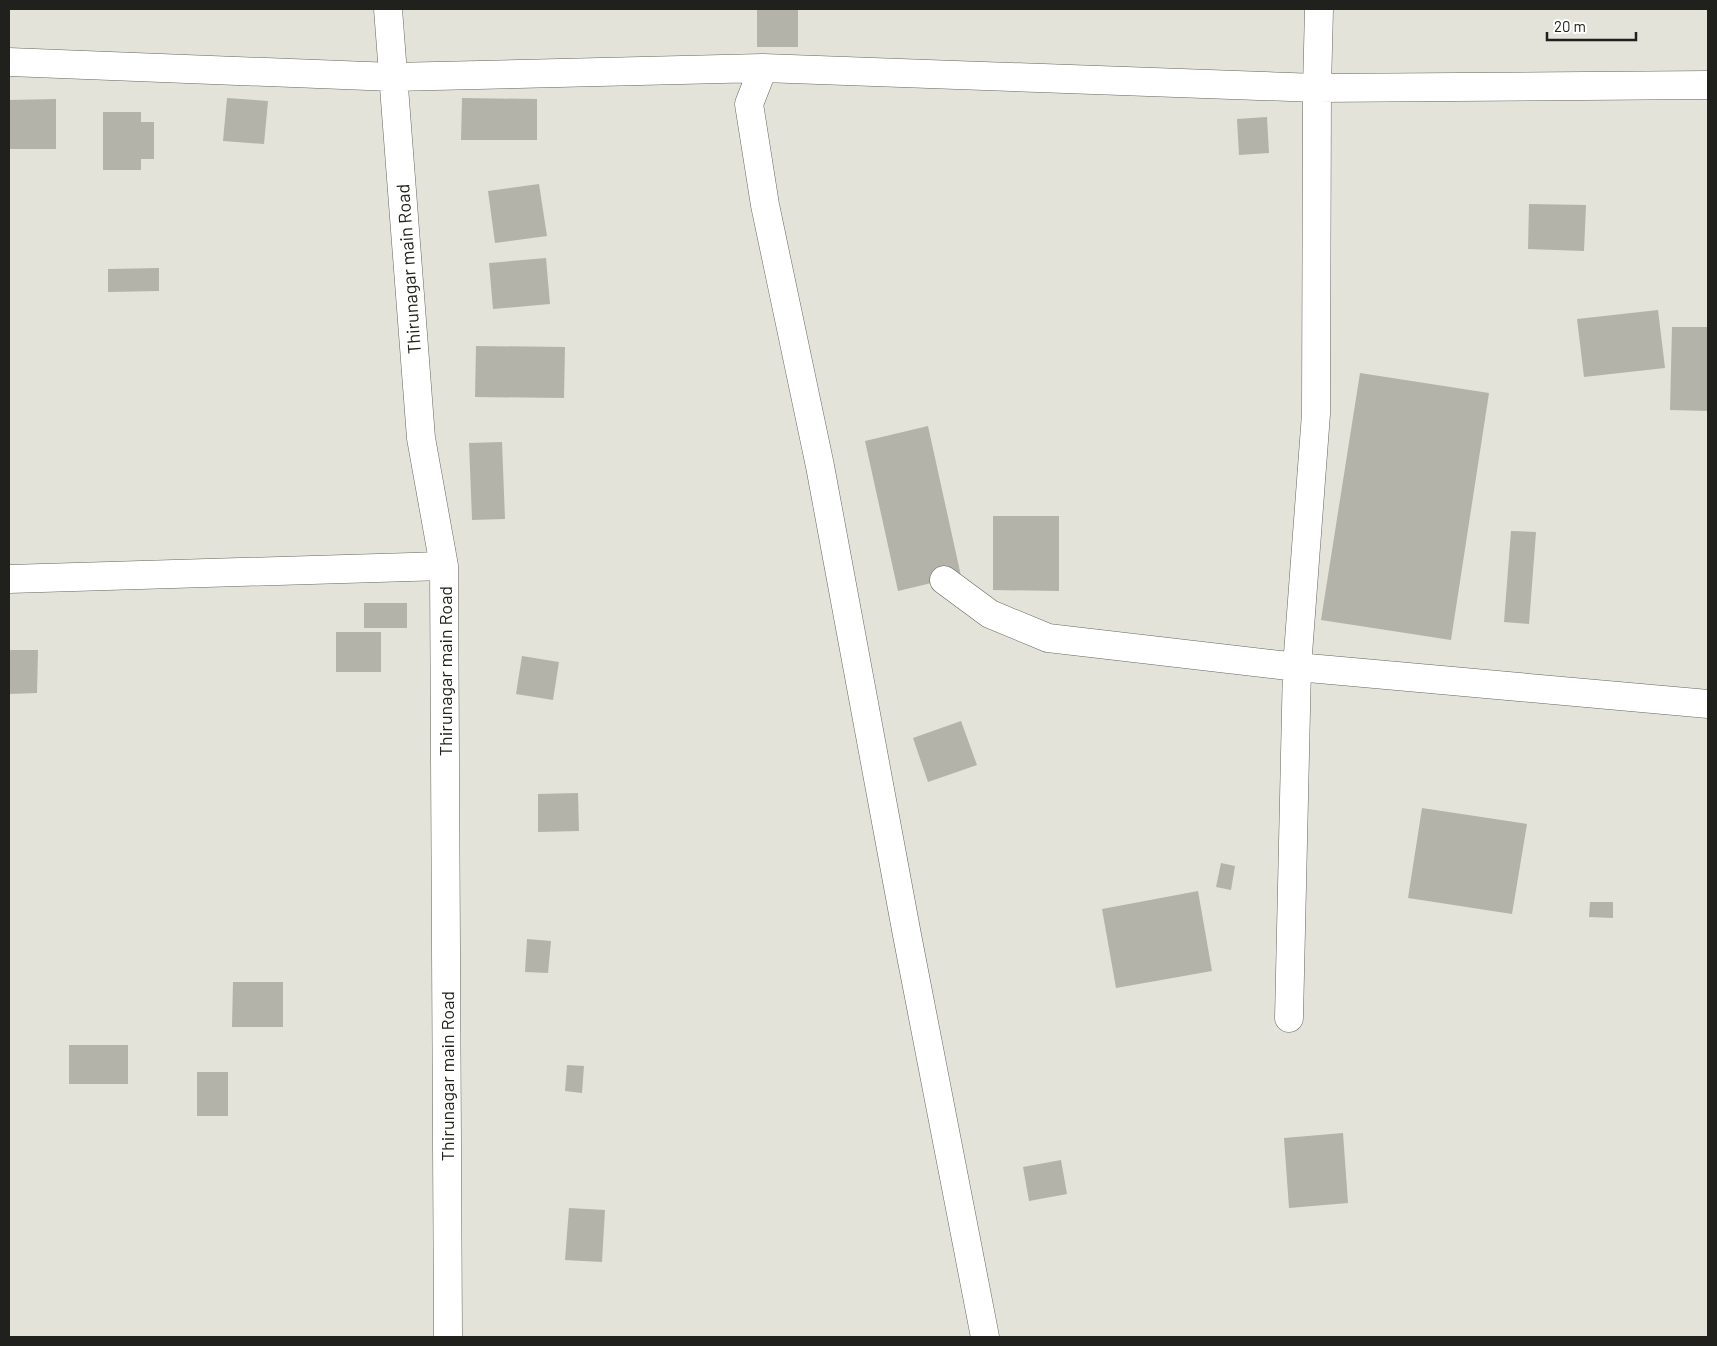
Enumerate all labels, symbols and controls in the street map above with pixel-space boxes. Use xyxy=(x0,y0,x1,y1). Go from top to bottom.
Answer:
scale bar xyxy=(1547,10,1636,42)
text: 20 m xyxy=(1554,17,1586,35)
street label: Thirunagar main Road xyxy=(391,183,425,355)
street label: Thirunagar main Road xyxy=(434,586,456,756)
street label: Thirunagar main Road xyxy=(436,991,458,1161)

